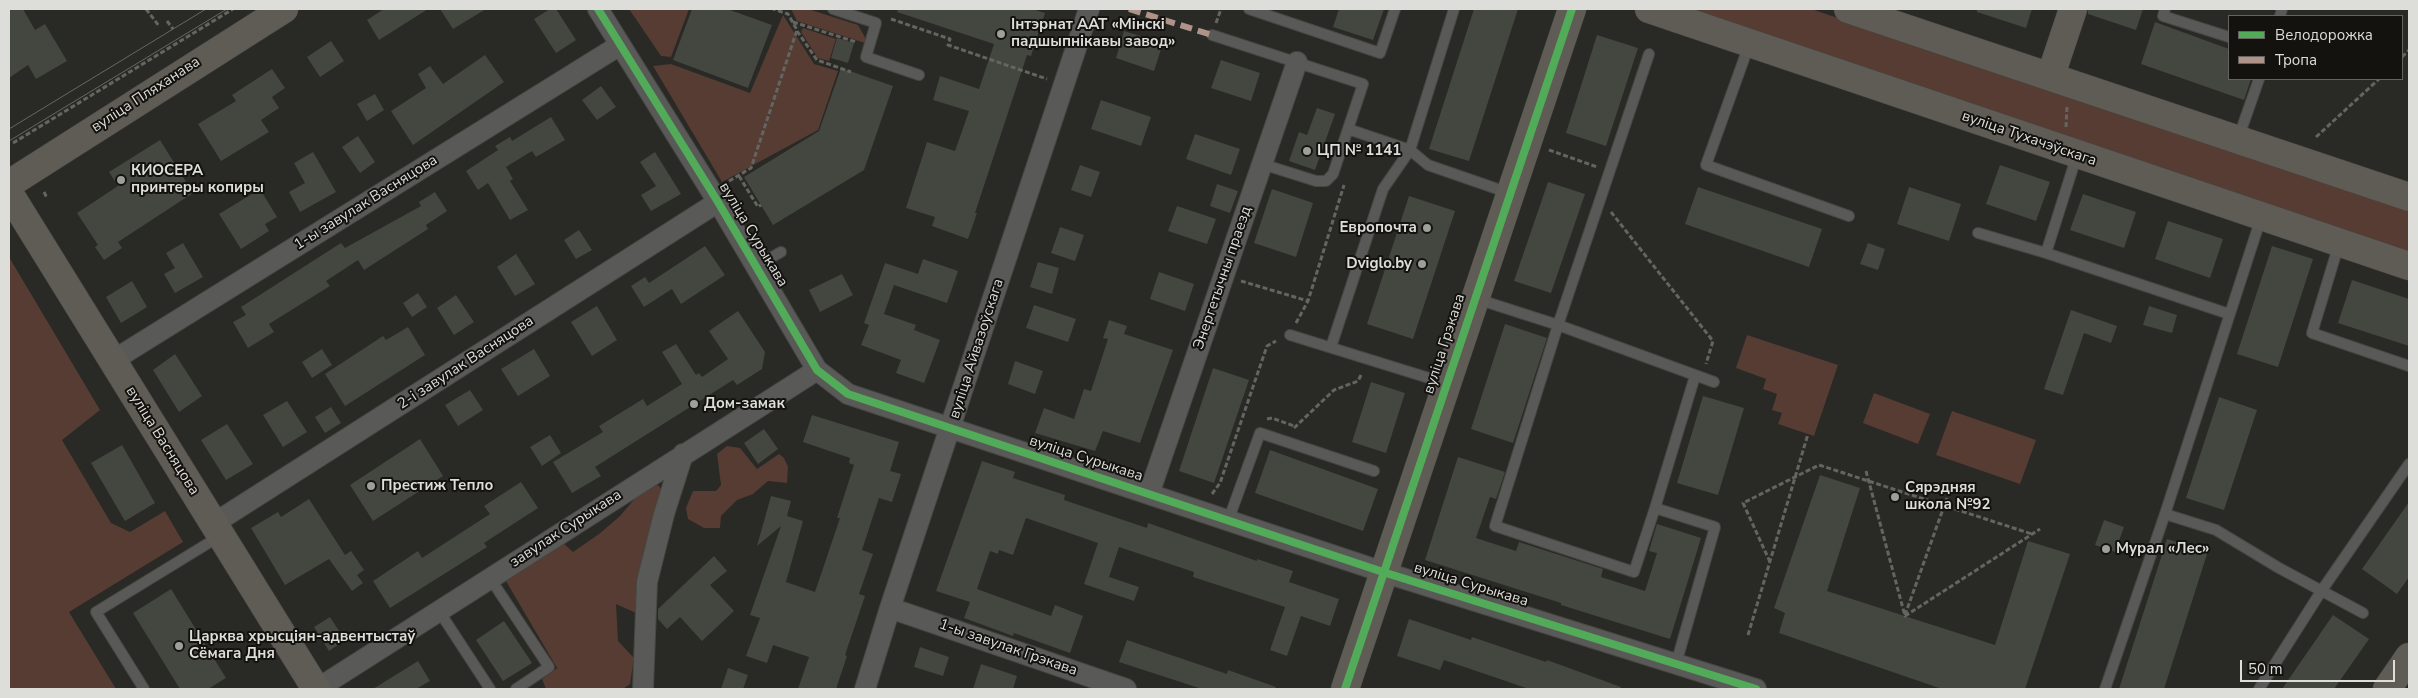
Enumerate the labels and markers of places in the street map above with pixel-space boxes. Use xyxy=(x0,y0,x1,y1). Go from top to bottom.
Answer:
place label: Інтэрнат ААТ «Мінскі падшыпнікавы завод» xyxy=(1011,16,1175,51)
marker: Інтэрнат ААТ «Мінскі падшыпнікавы завод» xyxy=(995,28,1007,40)
place label: ЦП № 1141 xyxy=(1317,142,1401,160)
marker: ЦП № 1141 xyxy=(1301,145,1313,157)
place label: КИОСЕРА принтеры копиры xyxy=(131,162,264,197)
marker: КИОСЕРА принтеры копиры xyxy=(115,174,127,186)
place label: Европочта xyxy=(1339,219,1417,237)
marker: Европочта xyxy=(1421,222,1433,234)
place label: Dviglo.by xyxy=(1346,255,1412,273)
marker: Dviglo.by xyxy=(1416,258,1428,270)
place label: Дом-замак xyxy=(704,395,785,413)
marker: Дом-замак xyxy=(688,398,700,410)
place label: Престиж Тепло xyxy=(381,477,493,495)
place label: Сярэдняя школа №92 xyxy=(1905,479,1991,514)
marker: Престиж Тепло xyxy=(365,480,377,492)
marker: Сярэдняя школа №92 xyxy=(1889,491,1901,503)
place label: Мурал «Лес» xyxy=(2116,540,2210,558)
marker: Мурал «Лес» xyxy=(2100,543,2112,555)
place label: Царква хрысціян-адвентыстаў Сёмага Дня xyxy=(189,628,415,663)
marker: Царква хрысціян-адвентыстаў Сёмага Дня xyxy=(173,640,185,652)

